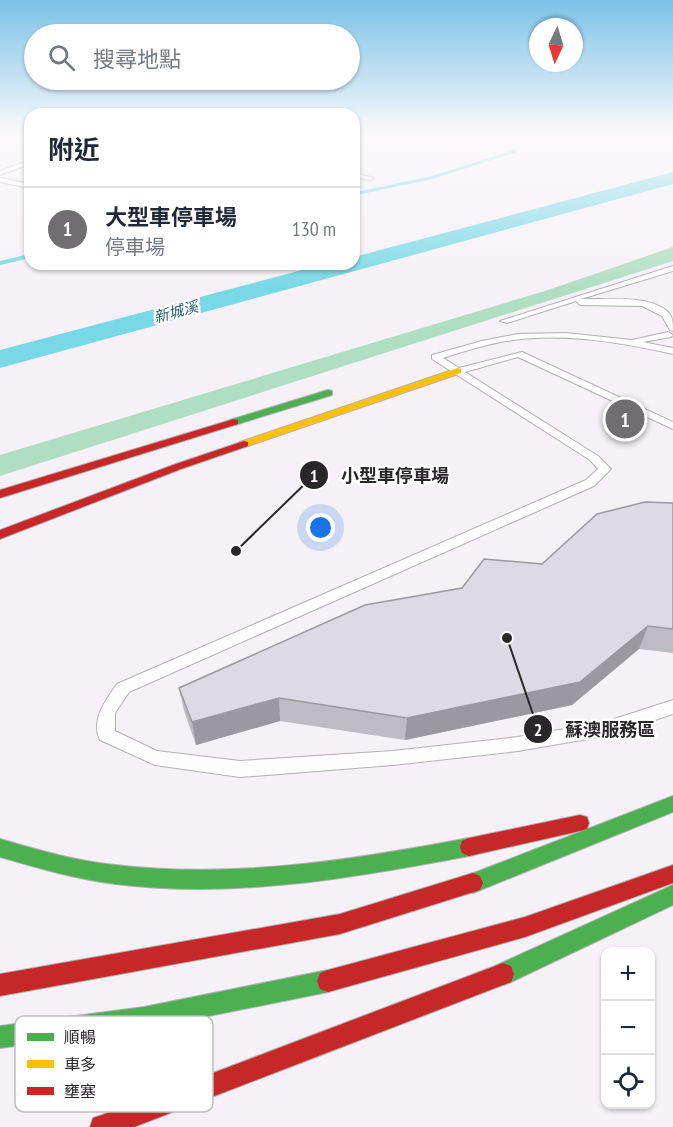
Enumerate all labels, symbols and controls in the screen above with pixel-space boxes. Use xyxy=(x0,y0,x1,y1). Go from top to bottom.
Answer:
north arrow xyxy=(529,18,583,72)
search box xyxy=(24,24,360,90)
icon: search xyxy=(45,41,78,74)
text: 搜尋地點 xyxy=(93,45,181,73)
text: 附近 xyxy=(48,133,100,166)
text: 大型車停車場 xyxy=(105,203,237,231)
text: 1 xyxy=(63,216,72,242)
text: 130 m xyxy=(292,216,336,242)
text: 停車場 xyxy=(105,234,165,260)
water label: 新城溪 xyxy=(152,296,202,327)
pin: 1 xyxy=(606,396,644,442)
callout: 小型車停車場 xyxy=(299,457,461,493)
text: 1 xyxy=(310,464,318,487)
text: 小型車停車場 xyxy=(341,464,449,487)
your location xyxy=(306,513,335,542)
callout: 蘇澳服務區 xyxy=(523,711,667,747)
text: 2 xyxy=(534,718,542,741)
text: 蘇澳服務區 xyxy=(565,718,655,741)
map controls xyxy=(601,947,655,1109)
button: + xyxy=(601,947,655,1001)
button: − xyxy=(601,1001,655,1055)
legend xyxy=(15,1016,213,1112)
text: 順暢 xyxy=(64,1027,96,1047)
text: 車多 xyxy=(64,1054,96,1074)
button: locate xyxy=(601,1055,655,1109)
text: 壅塞 xyxy=(64,1081,96,1101)

